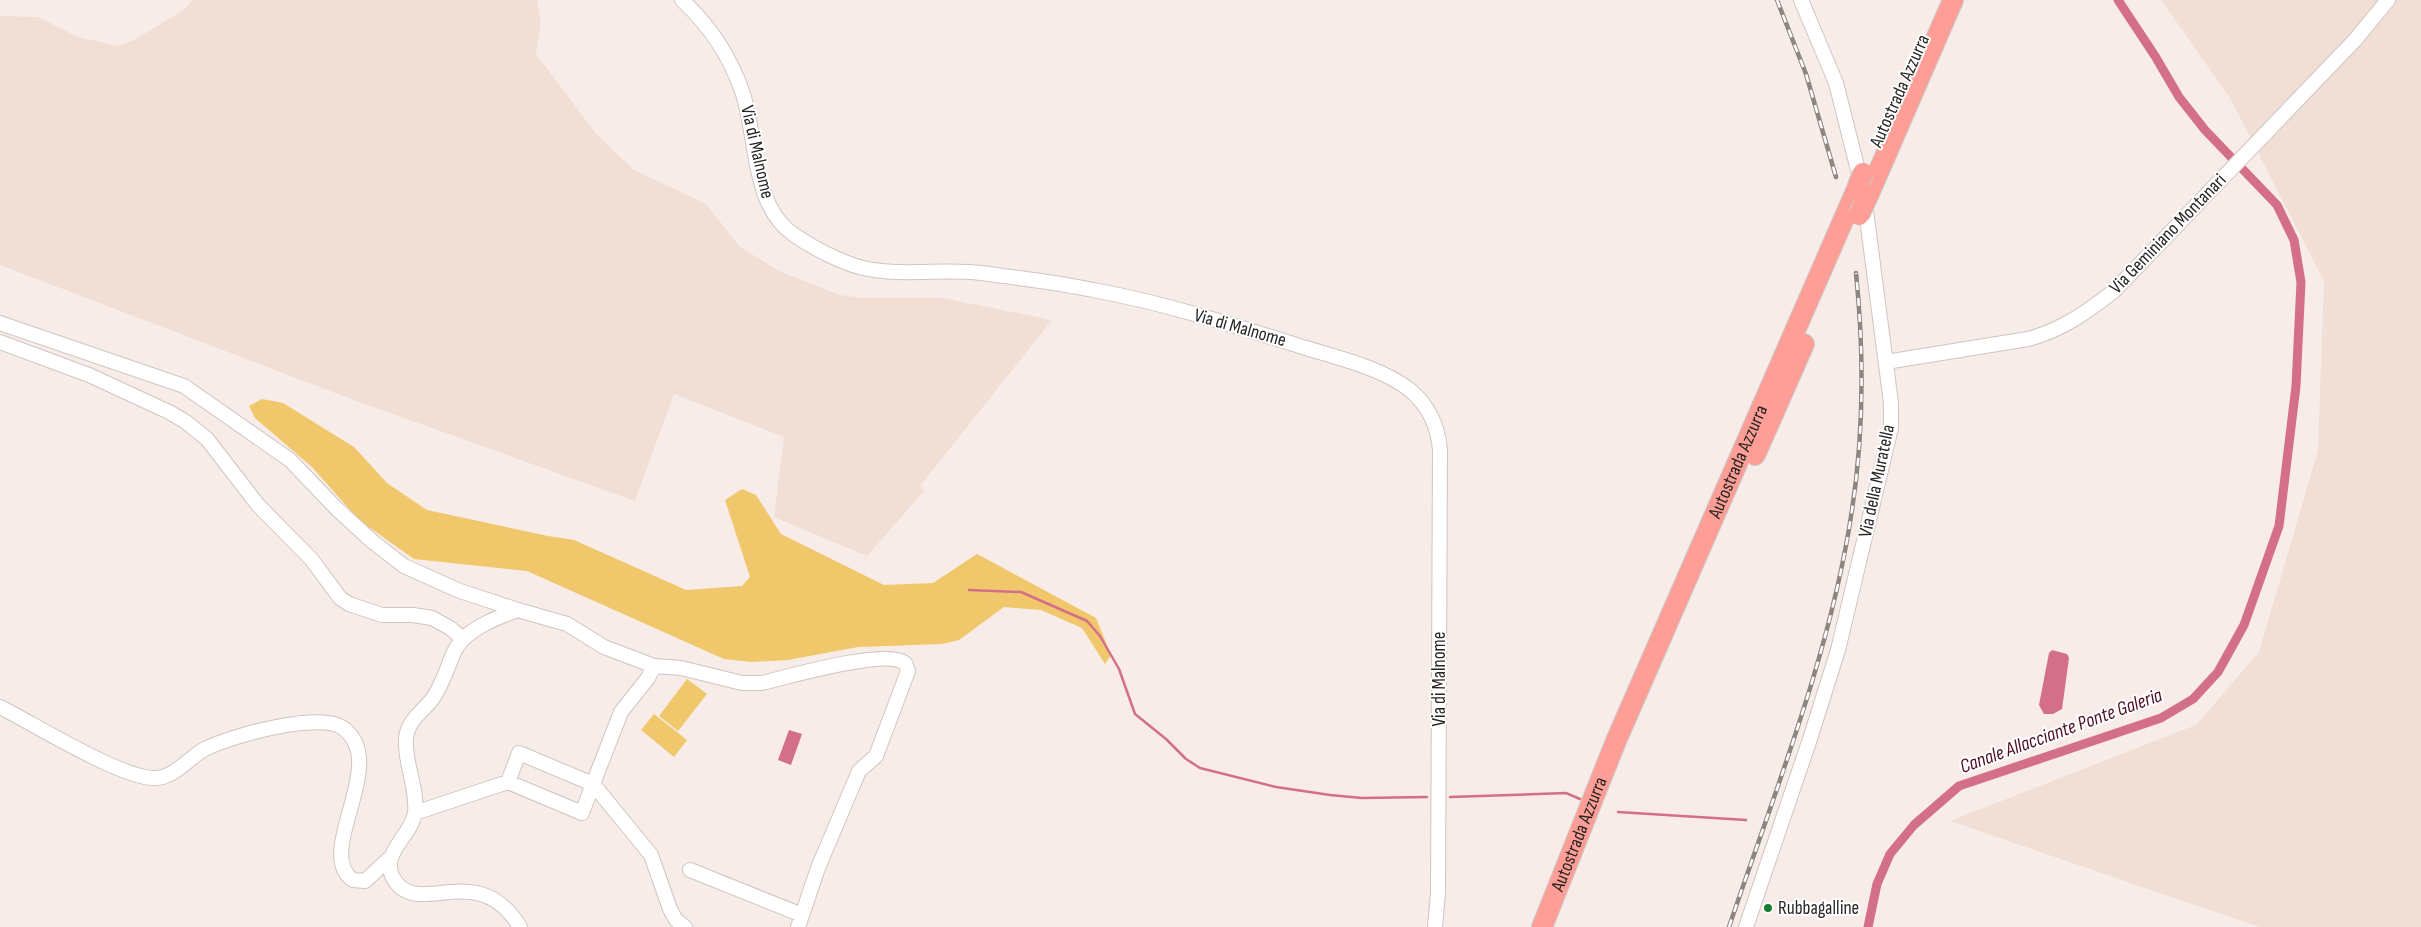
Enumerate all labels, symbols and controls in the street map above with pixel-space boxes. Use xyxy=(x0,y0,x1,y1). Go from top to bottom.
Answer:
street label: Autostrada Azzurra xyxy=(1865,31,1935,152)
street label: Via di Malnome xyxy=(735,103,779,201)
street label: Via Geminiano Montanari xyxy=(2105,169,2231,299)
street label: Via di Malnome xyxy=(1191,304,1289,352)
street label: Autostrada Azzurra xyxy=(1703,402,1773,523)
street label: Via della Muratella xyxy=(1854,422,1900,540)
street label: Via di Malnome xyxy=(1428,632,1451,726)
water label: Canale Allacciante Ponte Galeria xyxy=(1957,683,2165,779)
street label: Autostrada Azzurra xyxy=(1546,774,1612,895)
place label: Rubbagalline xyxy=(1778,897,1859,920)
marker: Rubbagalline xyxy=(1762,902,1774,914)

